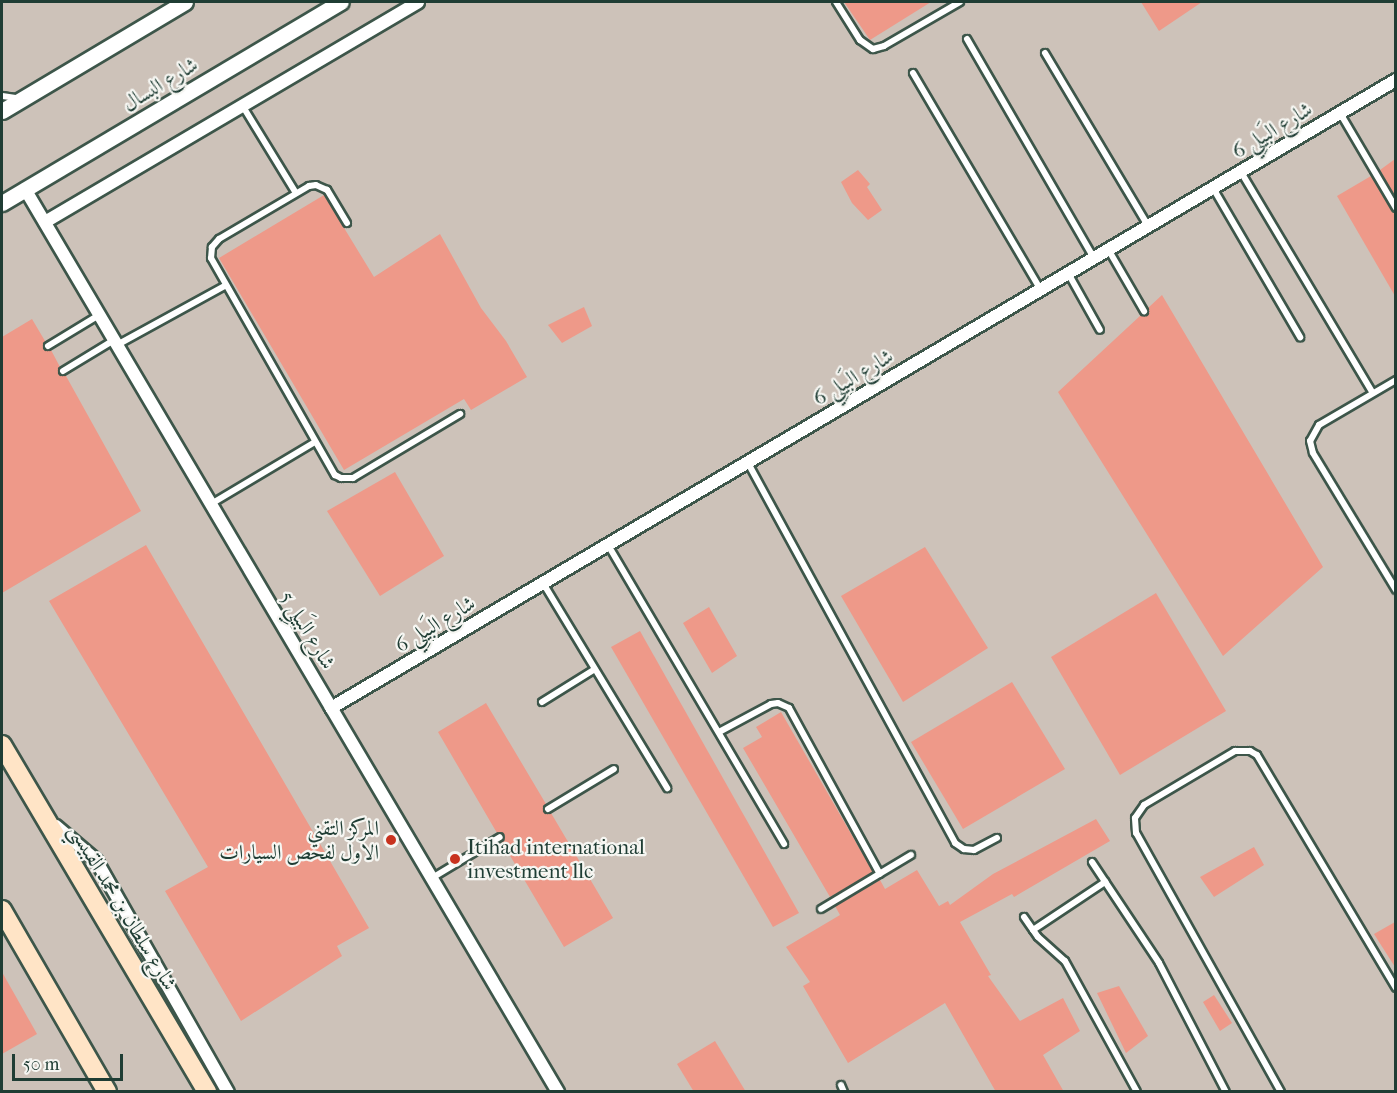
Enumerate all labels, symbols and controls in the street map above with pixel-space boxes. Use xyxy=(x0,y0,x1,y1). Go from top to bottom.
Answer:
street label: شارع البسال xyxy=(118,52,202,116)
street label: شارع البَيلِي 6 xyxy=(1227,96,1317,164)
street label: شارع البَيلِي 6 xyxy=(808,343,898,411)
street label: شارع البَيلِي 5 xyxy=(275,586,341,674)
street label: شارع البَيلِي 6 xyxy=(390,590,480,658)
place label: المركز التقني الاول لفحص السيارات xyxy=(219,815,379,865)
street label: شارع سلطان بن محمد القبيسي xyxy=(63,819,183,995)
marker: المركز التقني الاول لفحص السيارات xyxy=(384,833,398,847)
place label: Itihad international investment llc xyxy=(467,834,645,884)
marker: Itihad international investment llc xyxy=(448,852,462,866)
scale bar xyxy=(15,1042,126,1080)
text: 50 m xyxy=(23,1054,59,1075)

